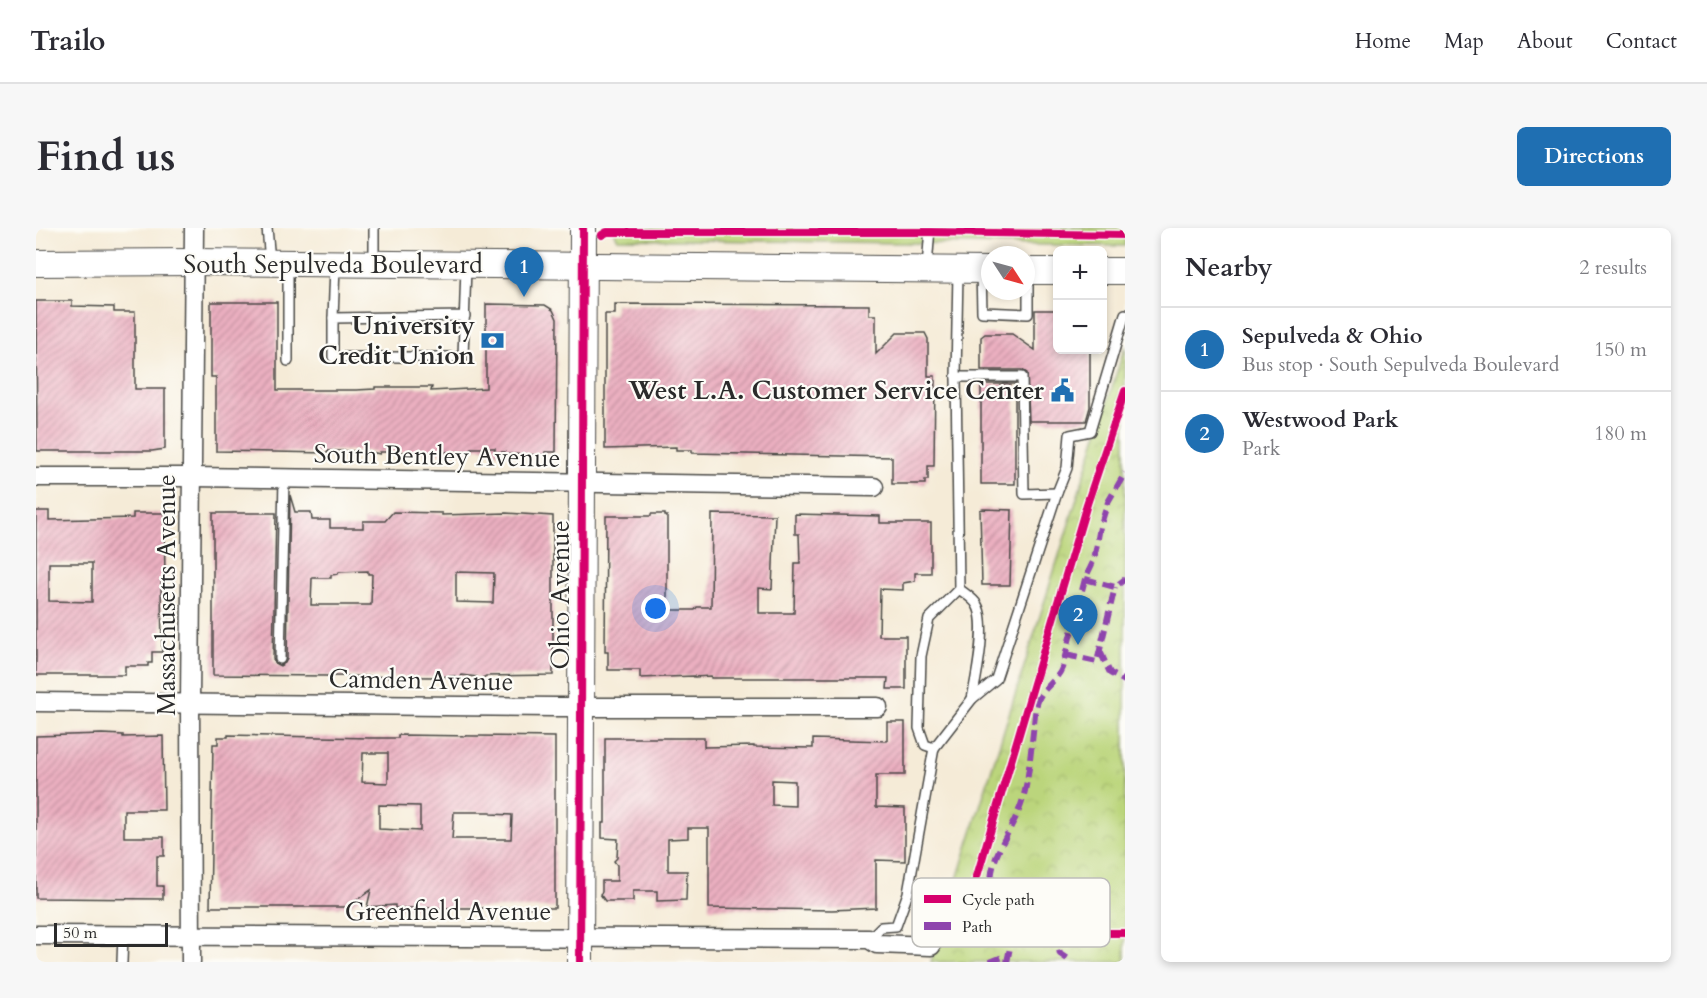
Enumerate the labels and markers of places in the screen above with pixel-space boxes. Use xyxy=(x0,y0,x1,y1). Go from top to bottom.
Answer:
pin: 1 xyxy=(504,248,544,297)
place label: University Credit Union xyxy=(318,308,475,373)
bank icon: University Credit Union xyxy=(480,327,506,353)
place label: West L.A. Customer Service Center xyxy=(628,373,1045,408)
public building icon: West L.A. Customer Service Center xyxy=(1049,377,1075,403)
pin: 2 xyxy=(1058,596,1098,645)

